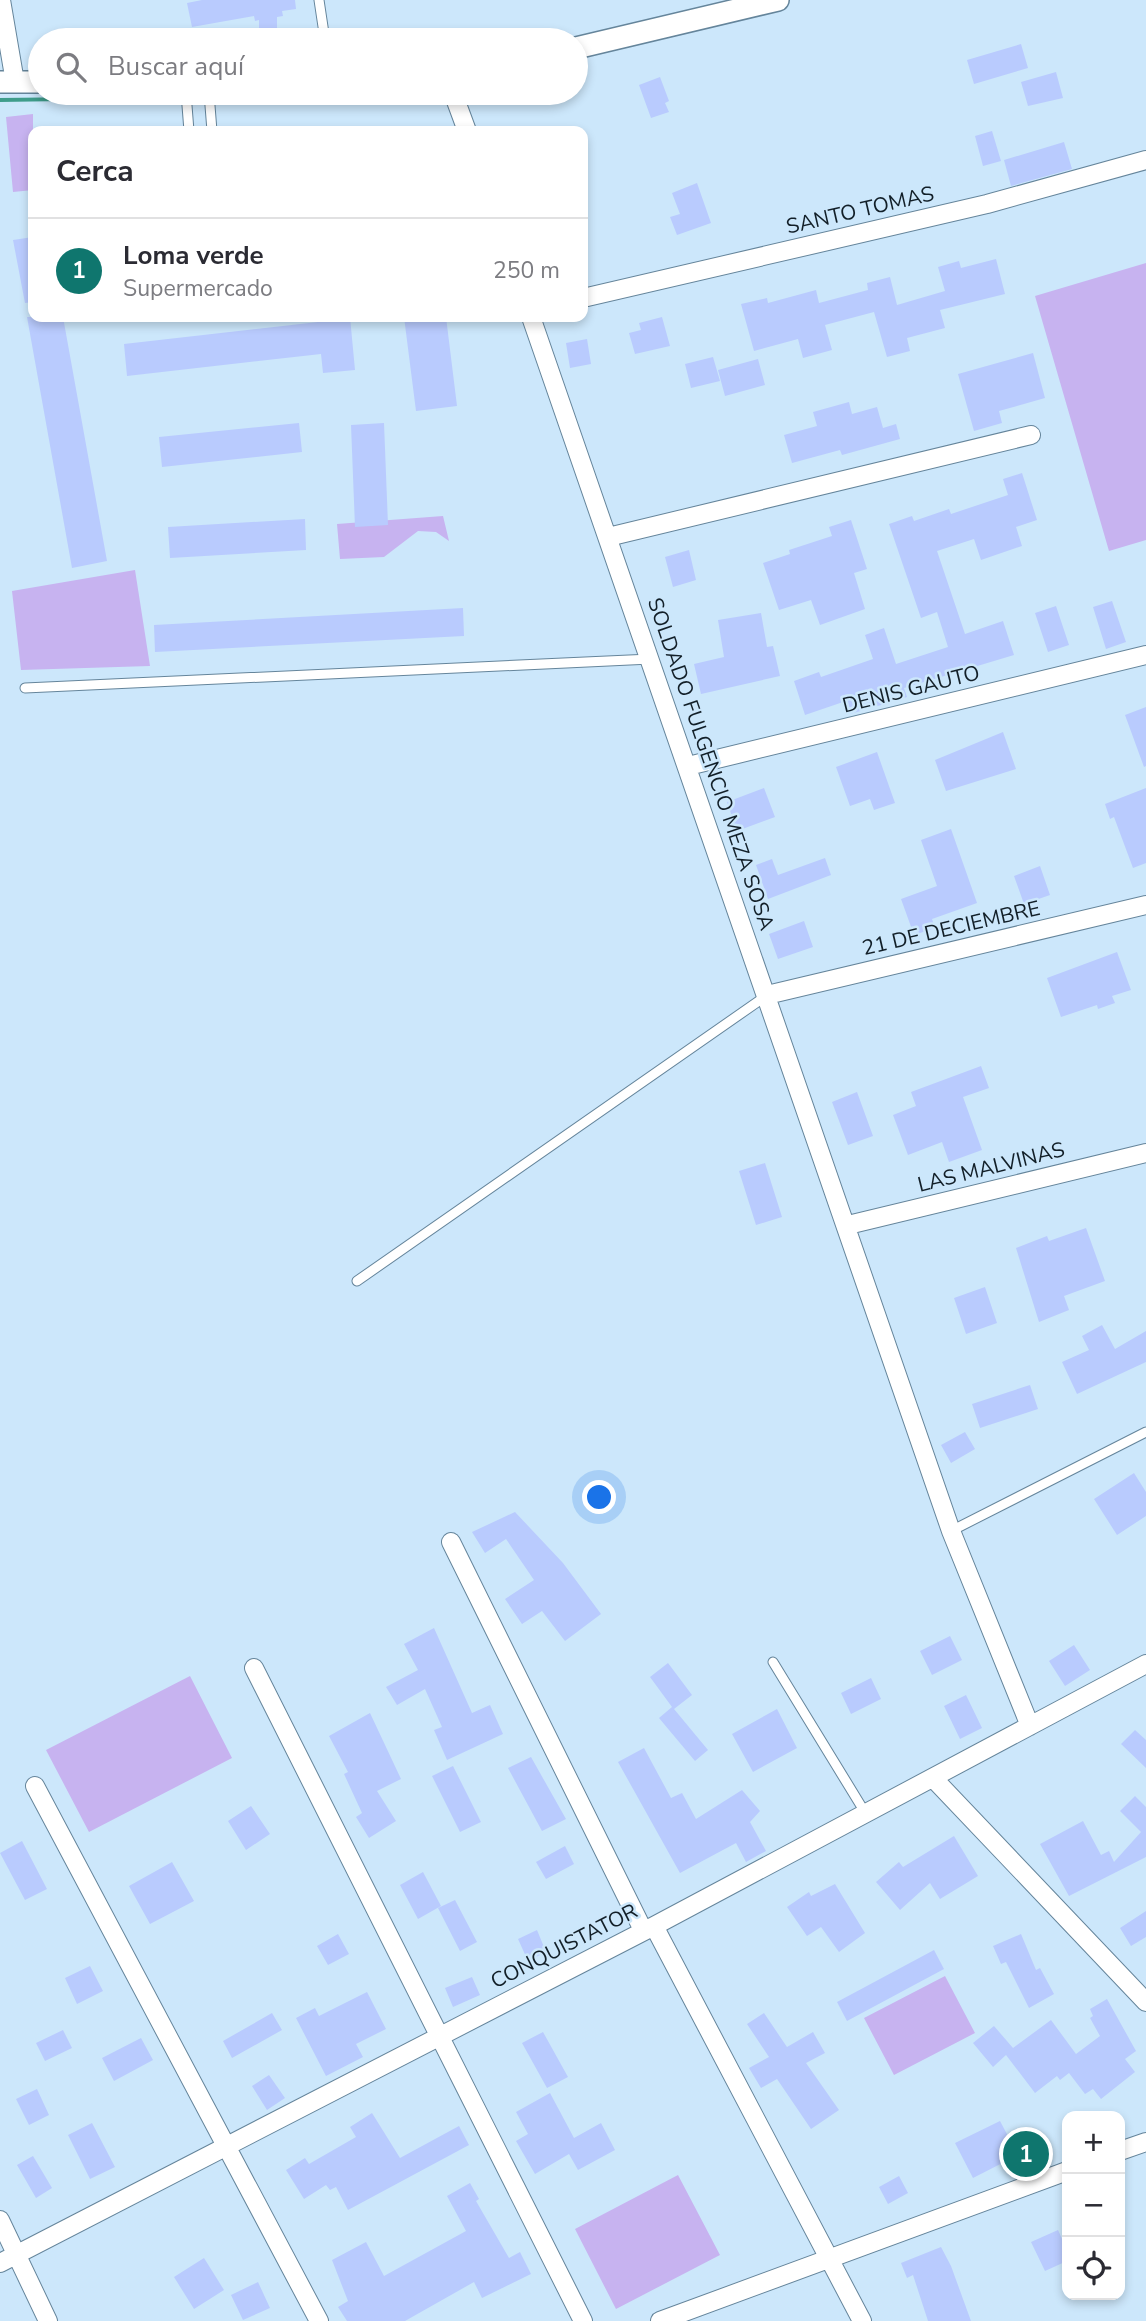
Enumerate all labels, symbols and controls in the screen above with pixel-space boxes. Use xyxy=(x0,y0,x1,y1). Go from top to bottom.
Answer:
search box xyxy=(28,28,588,105)
icon: search xyxy=(52,48,90,86)
text: Buscar aquí xyxy=(108,49,244,84)
text: Cerca xyxy=(56,151,134,192)
street label: SANTO TOMAS xyxy=(783,179,937,241)
text: Loma verde xyxy=(123,238,264,273)
text: 1 xyxy=(72,255,86,286)
text: 250 m xyxy=(493,255,560,286)
text: Supermercado xyxy=(123,273,273,304)
street label: SOLDADO FULGENCIO MEZA SOSA xyxy=(641,594,781,934)
street label: DENIS GAUTO xyxy=(839,658,983,720)
street label: 21 DE DECIEMBRE xyxy=(859,894,1043,962)
street label: LAS MALVINAS xyxy=(915,1135,1068,1199)
your location xyxy=(582,1480,616,1514)
street label: CONQUISTATOR xyxy=(486,1897,642,1995)
map controls xyxy=(1062,2111,1125,2300)
button: + xyxy=(1062,2111,1125,2174)
pin: 1 xyxy=(1003,2128,1049,2180)
button: − xyxy=(1062,2174,1125,2237)
button: locate xyxy=(1062,2237,1125,2300)

